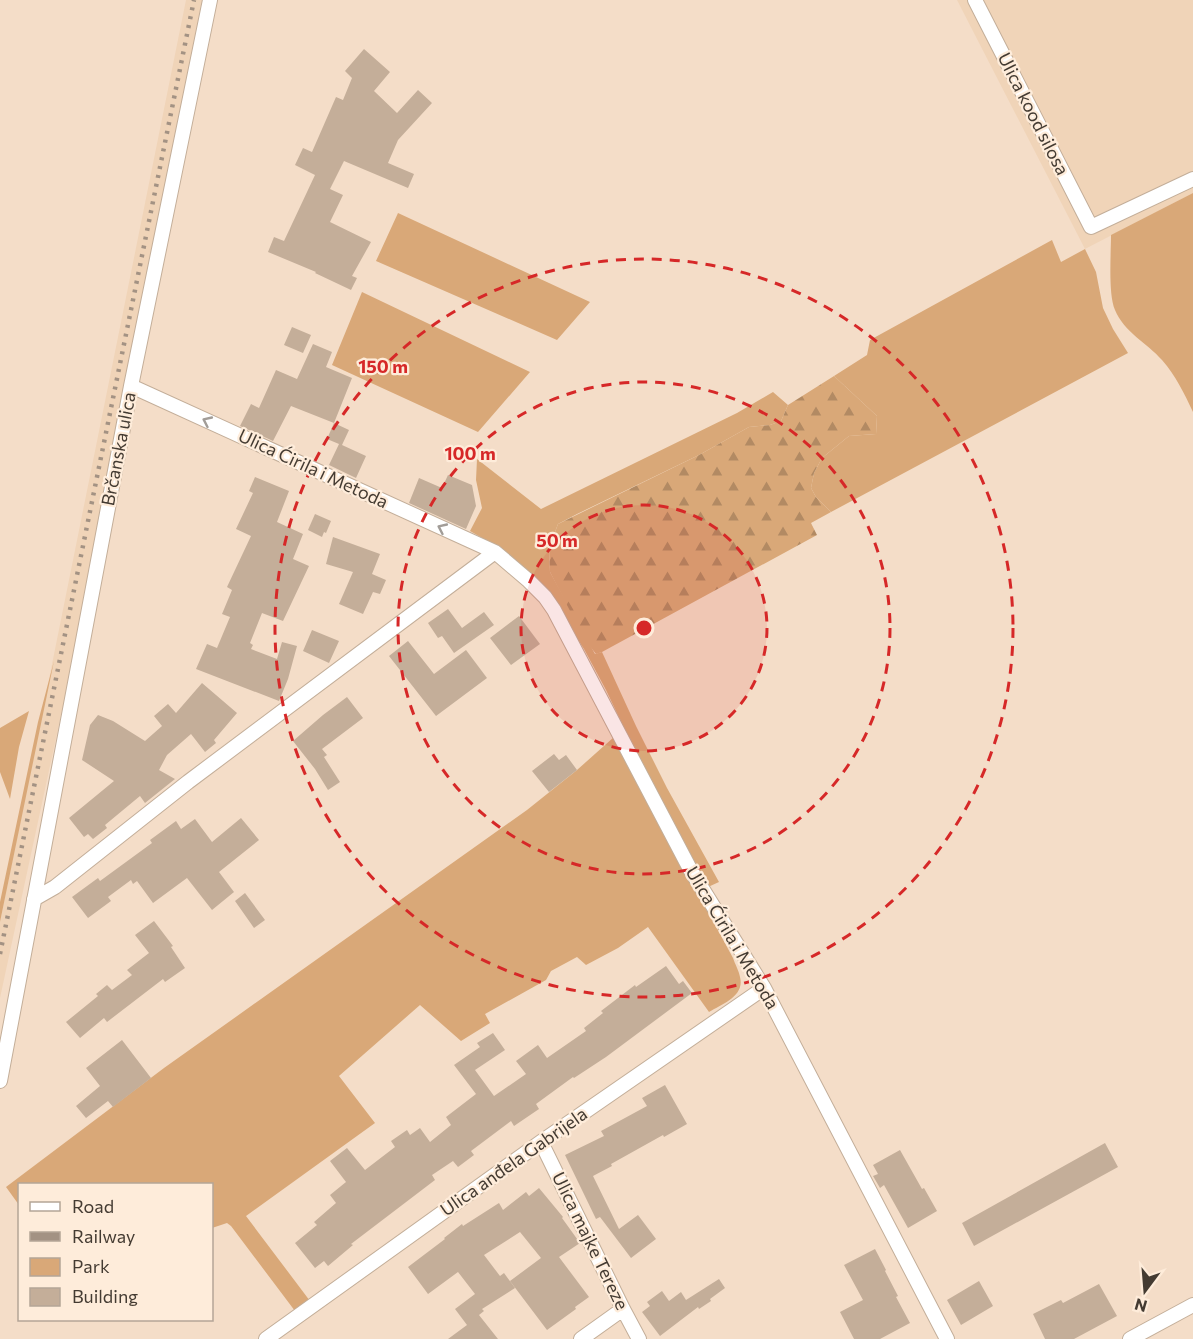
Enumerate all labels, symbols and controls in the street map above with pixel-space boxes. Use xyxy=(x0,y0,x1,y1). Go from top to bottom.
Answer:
street label: Ulica kood silosa xyxy=(994,49,1074,178)
text: 150 m xyxy=(358,355,408,377)
street label: Brčanska ulica xyxy=(96,390,140,508)
one-way arrow xyxy=(203,416,214,428)
street label: Ulica Ćirila i Metoda xyxy=(235,424,392,512)
text: 100 m xyxy=(444,442,496,464)
one-way arrow xyxy=(437,524,448,536)
text: 50 m xyxy=(536,529,578,551)
centre of rings xyxy=(634,618,654,638)
street label: Ulica Ćirila i Metoda xyxy=(682,862,784,1013)
street label: Ulica anđela Gabrijela xyxy=(436,1102,591,1220)
street label: Ulica majke Tereze xyxy=(548,1168,634,1313)
legend xyxy=(18,1183,213,1321)
text: Road xyxy=(72,1195,114,1217)
text: Railway xyxy=(72,1225,135,1247)
text: Park xyxy=(72,1255,110,1277)
north arrow xyxy=(1115,1261,1175,1321)
text: Building xyxy=(72,1285,138,1307)
text: N xyxy=(1132,1295,1149,1317)

